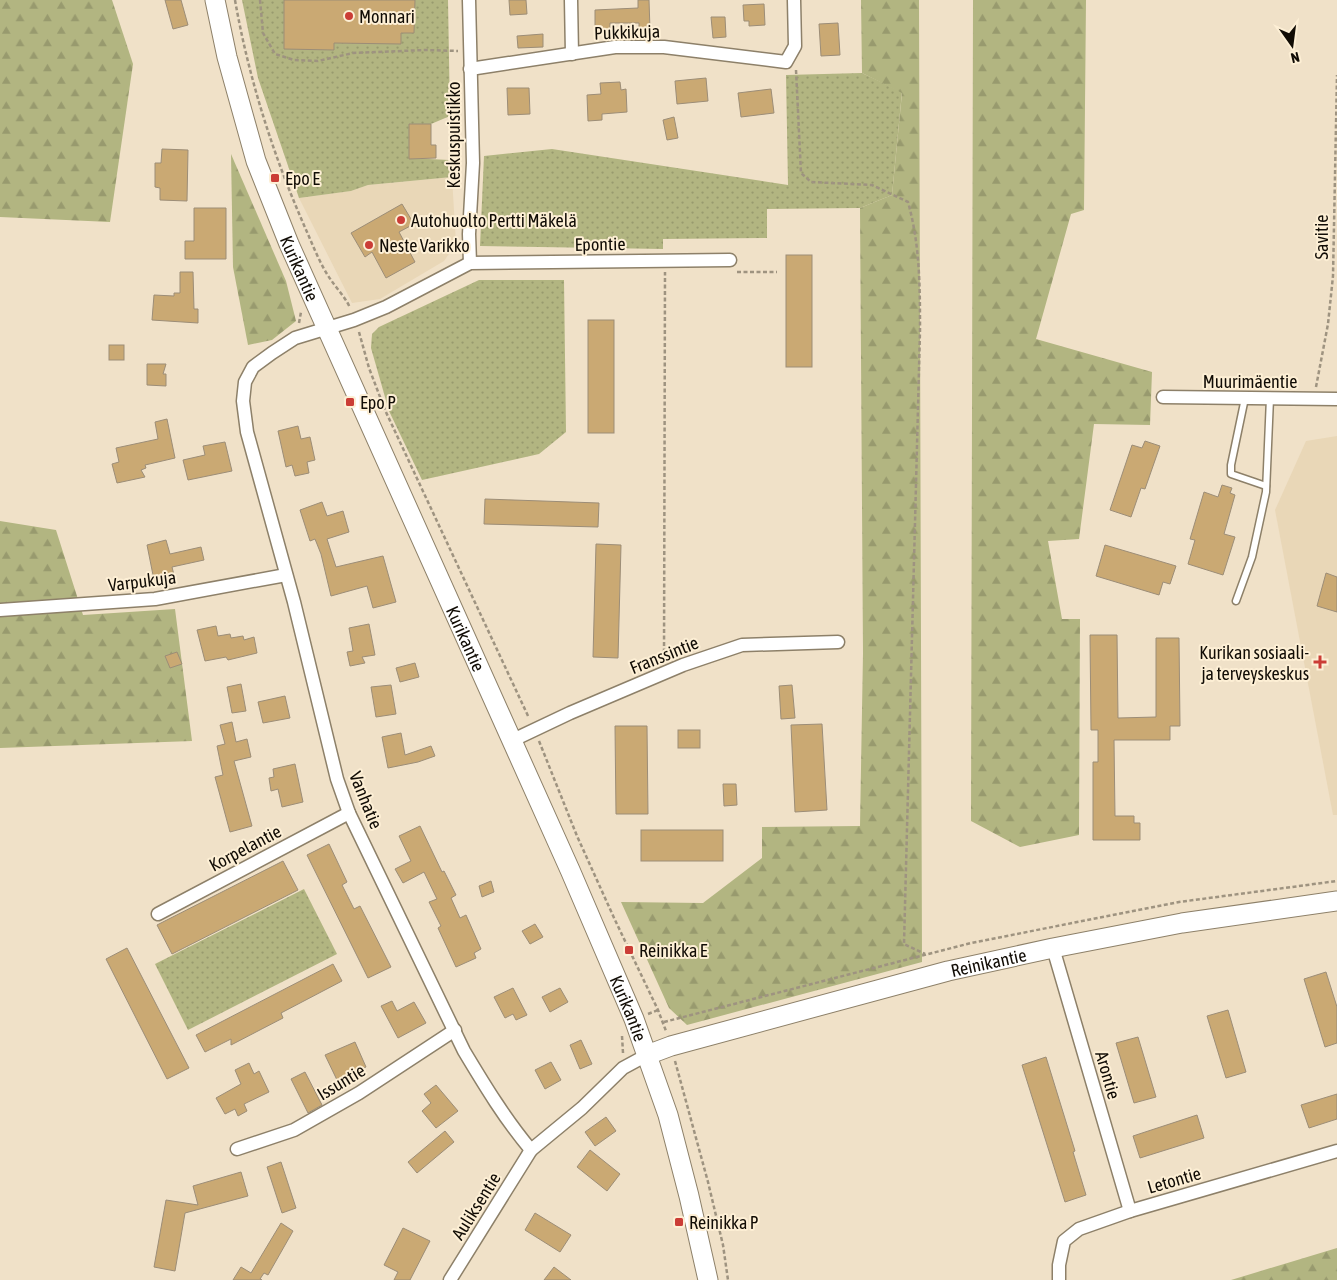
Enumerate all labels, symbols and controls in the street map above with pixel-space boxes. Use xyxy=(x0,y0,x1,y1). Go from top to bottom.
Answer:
place label: Monnari xyxy=(359,6,415,27)
marker: Monnari xyxy=(343,10,355,22)
street label: Pukkikuja xyxy=(594,20,660,44)
north arrow xyxy=(1267,20,1317,70)
text: N xyxy=(1289,49,1301,66)
street label: Keskuspuistikko xyxy=(443,82,464,188)
place label: Epo E xyxy=(285,168,320,189)
marker: Epo E xyxy=(269,172,281,184)
place label: Autohuolto Pertti Mäkelä xyxy=(411,210,577,231)
marker: Autohuolto Pertti Mäkelä xyxy=(395,214,407,226)
street label: Savitie xyxy=(1311,215,1332,259)
street label: Kurikantie xyxy=(276,232,324,304)
street label: Epontie xyxy=(574,233,626,255)
place label: Neste Varikko xyxy=(379,235,470,256)
marker: Neste Varikko xyxy=(363,239,375,251)
street label: Muurimäentie xyxy=(1203,371,1297,392)
place label: Epo P xyxy=(360,392,396,413)
marker: Epo P xyxy=(344,396,356,408)
street label: Varpukuja xyxy=(107,566,177,596)
street label: Kurikantie xyxy=(442,603,490,674)
street label: Franssintie xyxy=(627,632,701,678)
place label: Kurikan sosiaali- ja terveyskeskus xyxy=(1199,642,1309,684)
marker: Kurikan sosiaali- ja terveyskeskus xyxy=(1313,655,1327,669)
street label: Vanhatie xyxy=(345,768,387,832)
street label: Korpelantie xyxy=(205,820,285,876)
place label: Reinikka E xyxy=(639,940,708,961)
marker: Reinikka E xyxy=(623,944,635,956)
street label: Reinikantie xyxy=(949,944,1028,981)
street label: Kurikantie xyxy=(606,972,652,1044)
street label: Arontie xyxy=(1091,1049,1125,1101)
street label: Issuntie xyxy=(313,1060,369,1104)
street label: Letontie xyxy=(1145,1162,1203,1198)
street label: Auliksentie xyxy=(447,1169,505,1243)
place label: Reinikka P xyxy=(689,1212,759,1233)
marker: Reinikka P xyxy=(673,1216,685,1228)

